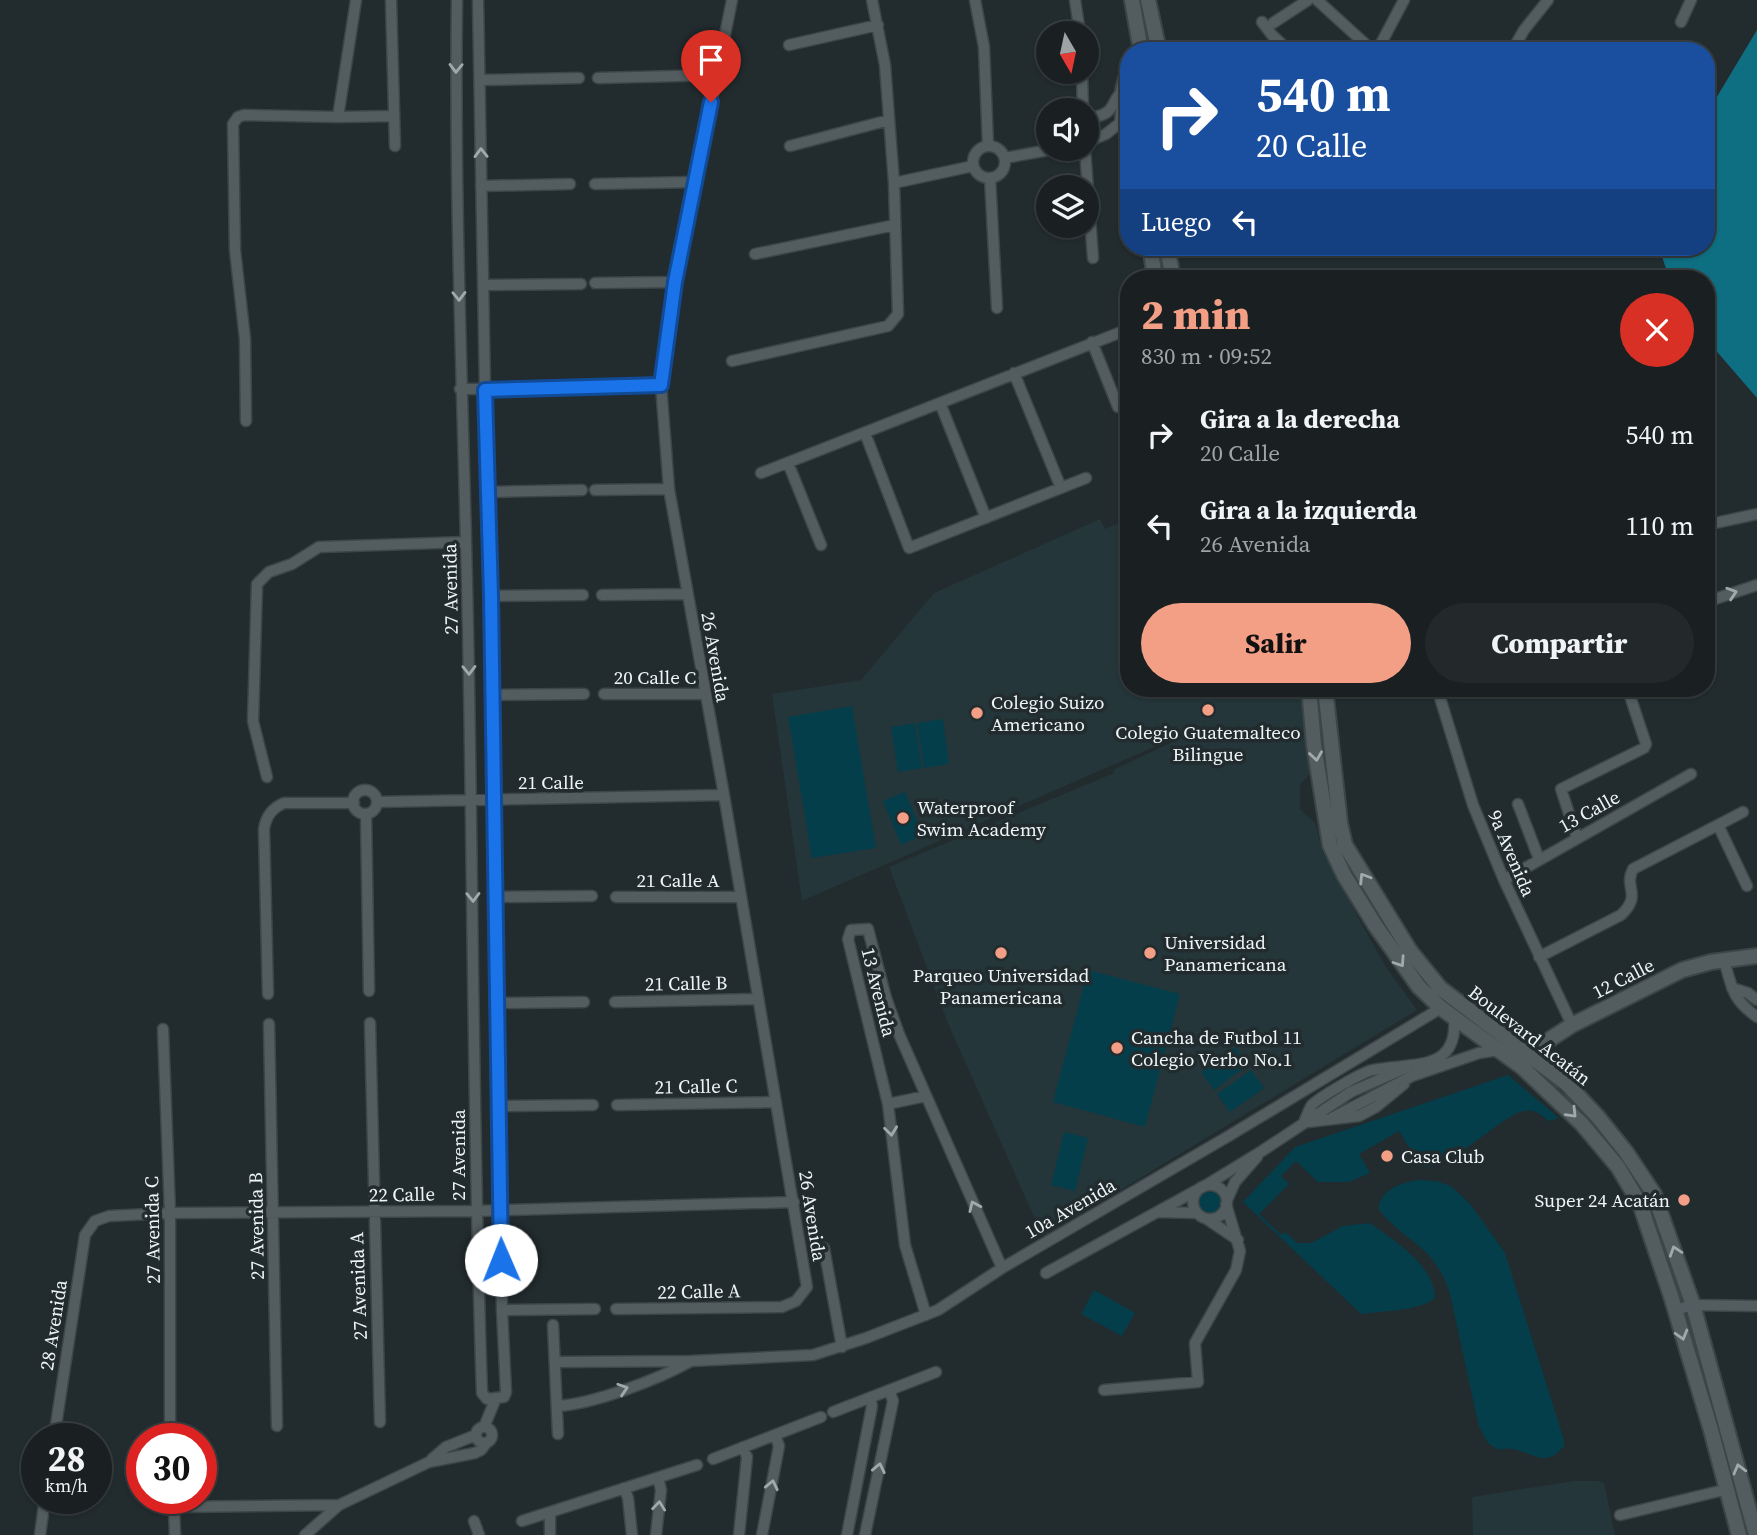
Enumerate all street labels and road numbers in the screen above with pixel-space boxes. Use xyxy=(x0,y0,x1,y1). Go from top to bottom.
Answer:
street label: 27 Avenida xyxy=(436,543,464,635)
street label: 26 Avenida xyxy=(695,610,737,705)
street label: 20 Calle C xyxy=(614,664,696,690)
street label: 21 Calle xyxy=(518,769,584,795)
street label: 13 Calle xyxy=(1554,784,1624,838)
street label: 9a Avenida xyxy=(1482,806,1542,900)
street label: 21 Calle A xyxy=(636,867,720,893)
street label: 13 Avenida xyxy=(855,945,903,1040)
street label: 12 Calle xyxy=(1588,951,1658,1005)
street label: 21 Calle B xyxy=(645,969,728,997)
street label: Boulevard Acatán xyxy=(1463,979,1597,1091)
street label: 21 Calle C xyxy=(655,1072,737,1100)
street label: 27 Avenida xyxy=(445,1109,471,1201)
street label: 26 Avenida xyxy=(793,1169,833,1263)
street label: 10a Avenida xyxy=(1020,1171,1120,1244)
street label: 27 Avenida B xyxy=(242,1172,270,1280)
street label: 27 Avenida C xyxy=(138,1176,166,1284)
street label: 22 Calle xyxy=(369,1180,435,1208)
street label: 27 Avenida A xyxy=(343,1231,373,1341)
street label: 22 Calle A xyxy=(657,1277,741,1305)
street label: 28 Avenida xyxy=(33,1278,73,1372)

